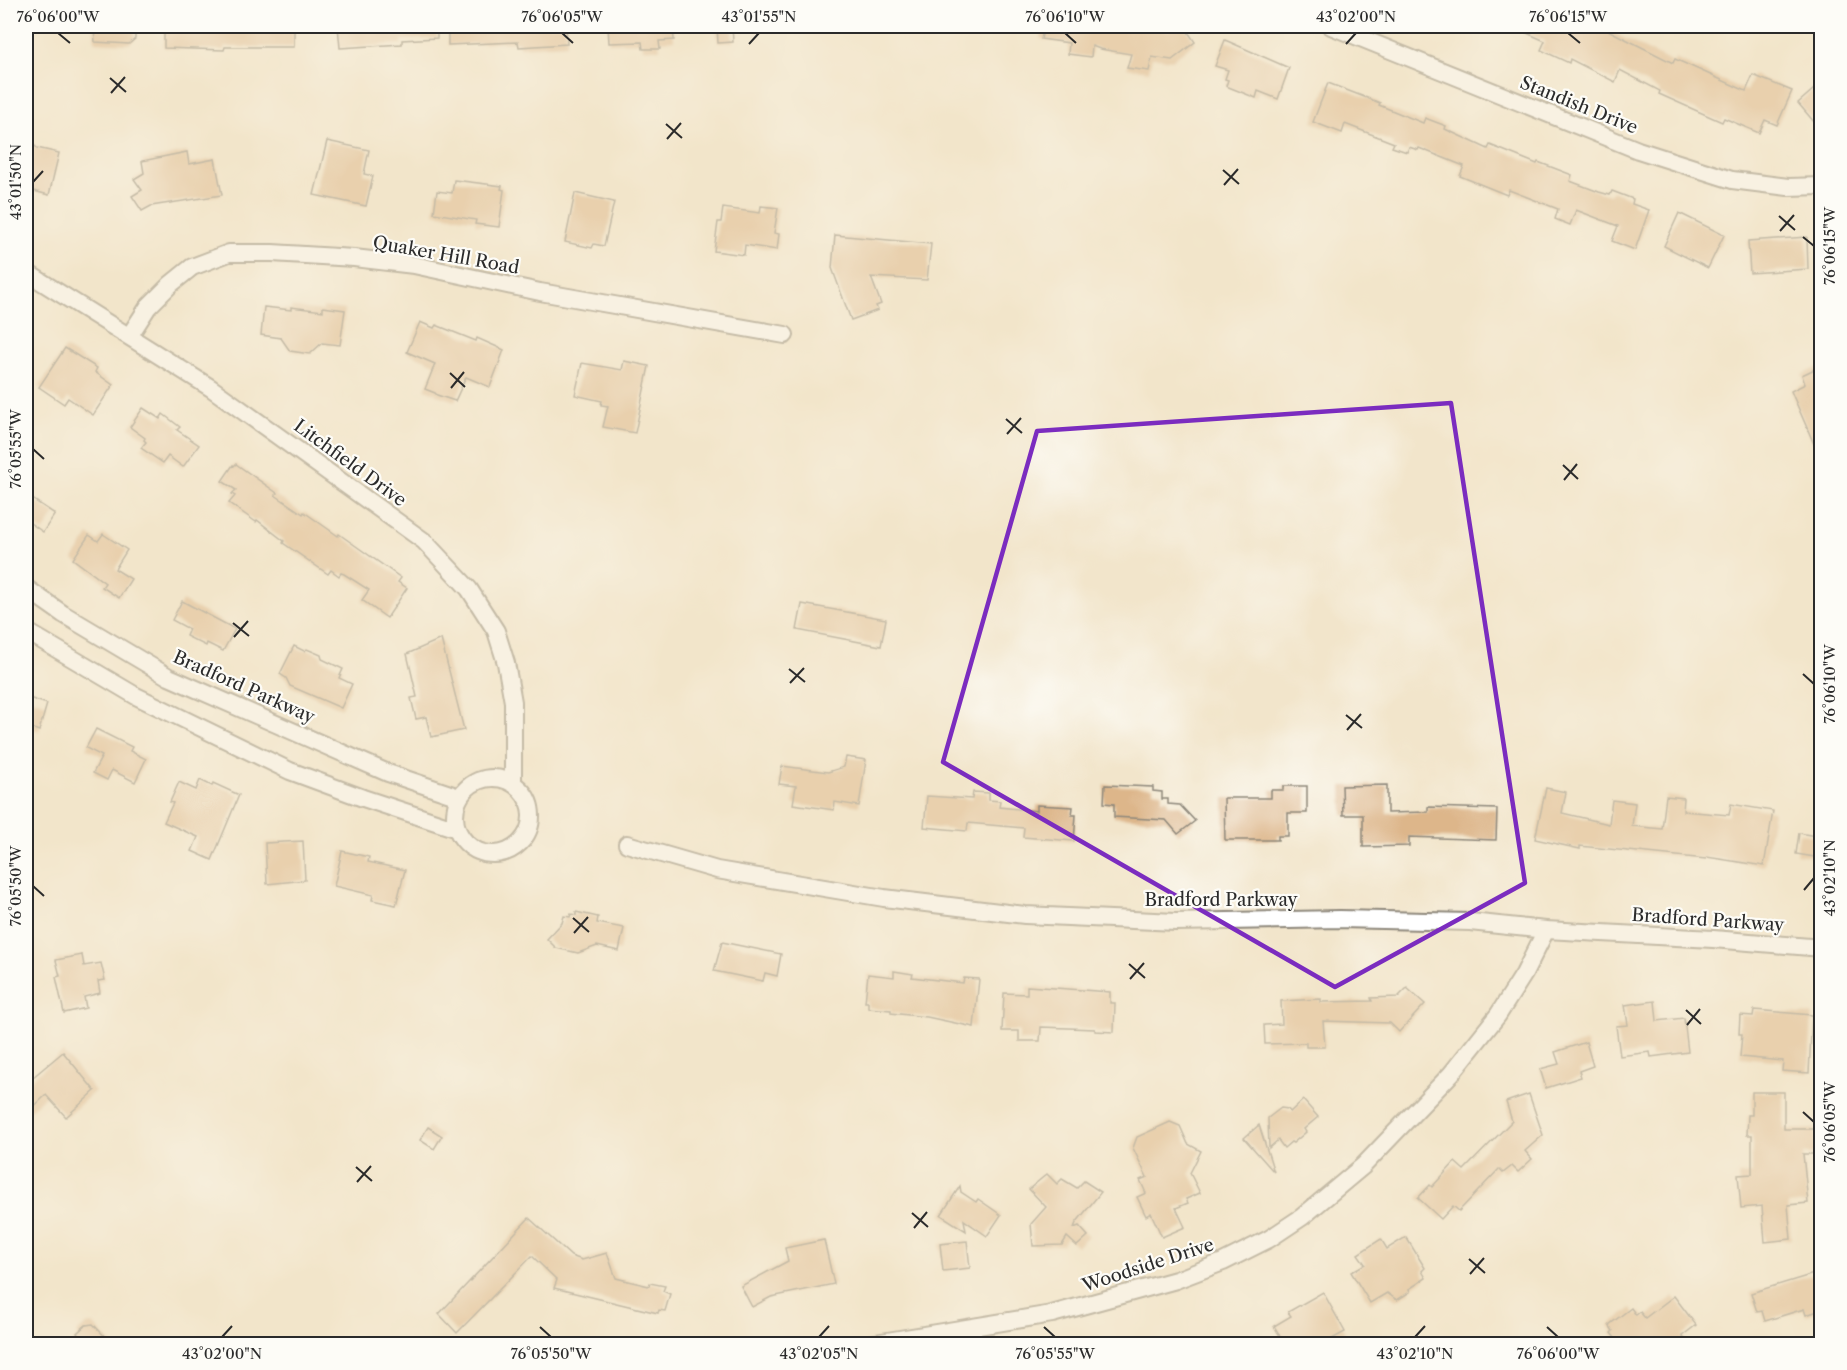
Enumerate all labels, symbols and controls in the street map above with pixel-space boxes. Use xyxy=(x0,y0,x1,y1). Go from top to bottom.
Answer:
text: 76°06'00"W xyxy=(17,7,100,26)
text: 76°06'05"W xyxy=(521,7,603,26)
text: 43°01'55"N xyxy=(722,7,797,26)
text: 76°06'10"W xyxy=(1025,7,1105,26)
text: 43°02'00"N xyxy=(1316,7,1396,26)
text: 76°06'15"W xyxy=(1529,7,1608,26)
street label: Standish Drive xyxy=(1517,71,1641,139)
text: 43°01'50"N xyxy=(6,144,25,220)
text: 76°06'15"W xyxy=(1820,206,1839,285)
street label: Quaker Hill Road xyxy=(371,231,521,279)
text: 76°05'55"W xyxy=(6,409,25,489)
street label: Litchfield Drive xyxy=(289,415,411,511)
text: 76°06'10"W xyxy=(1820,644,1839,724)
street label: Bradford Parkway xyxy=(170,646,319,729)
text: 43°02'10"N xyxy=(1820,839,1839,917)
text: 76°05'50"W xyxy=(6,845,25,927)
street label: Bradford Parkway xyxy=(1145,889,1298,911)
street label: Bradford Parkway xyxy=(1631,904,1786,936)
text: 76°06'05"W xyxy=(1820,1081,1839,1163)
street label: Woodside Drive xyxy=(1078,1233,1217,1297)
text: 43°02'00"N xyxy=(182,1344,262,1363)
text: 76°05'50"W xyxy=(510,1344,592,1363)
text: 43°02'05"N xyxy=(780,1344,858,1363)
text: 76°05'55"W xyxy=(1015,1344,1095,1363)
text: 43°02'10"N xyxy=(1376,1344,1454,1363)
text: 76°06'00"W xyxy=(1517,1344,1600,1363)

